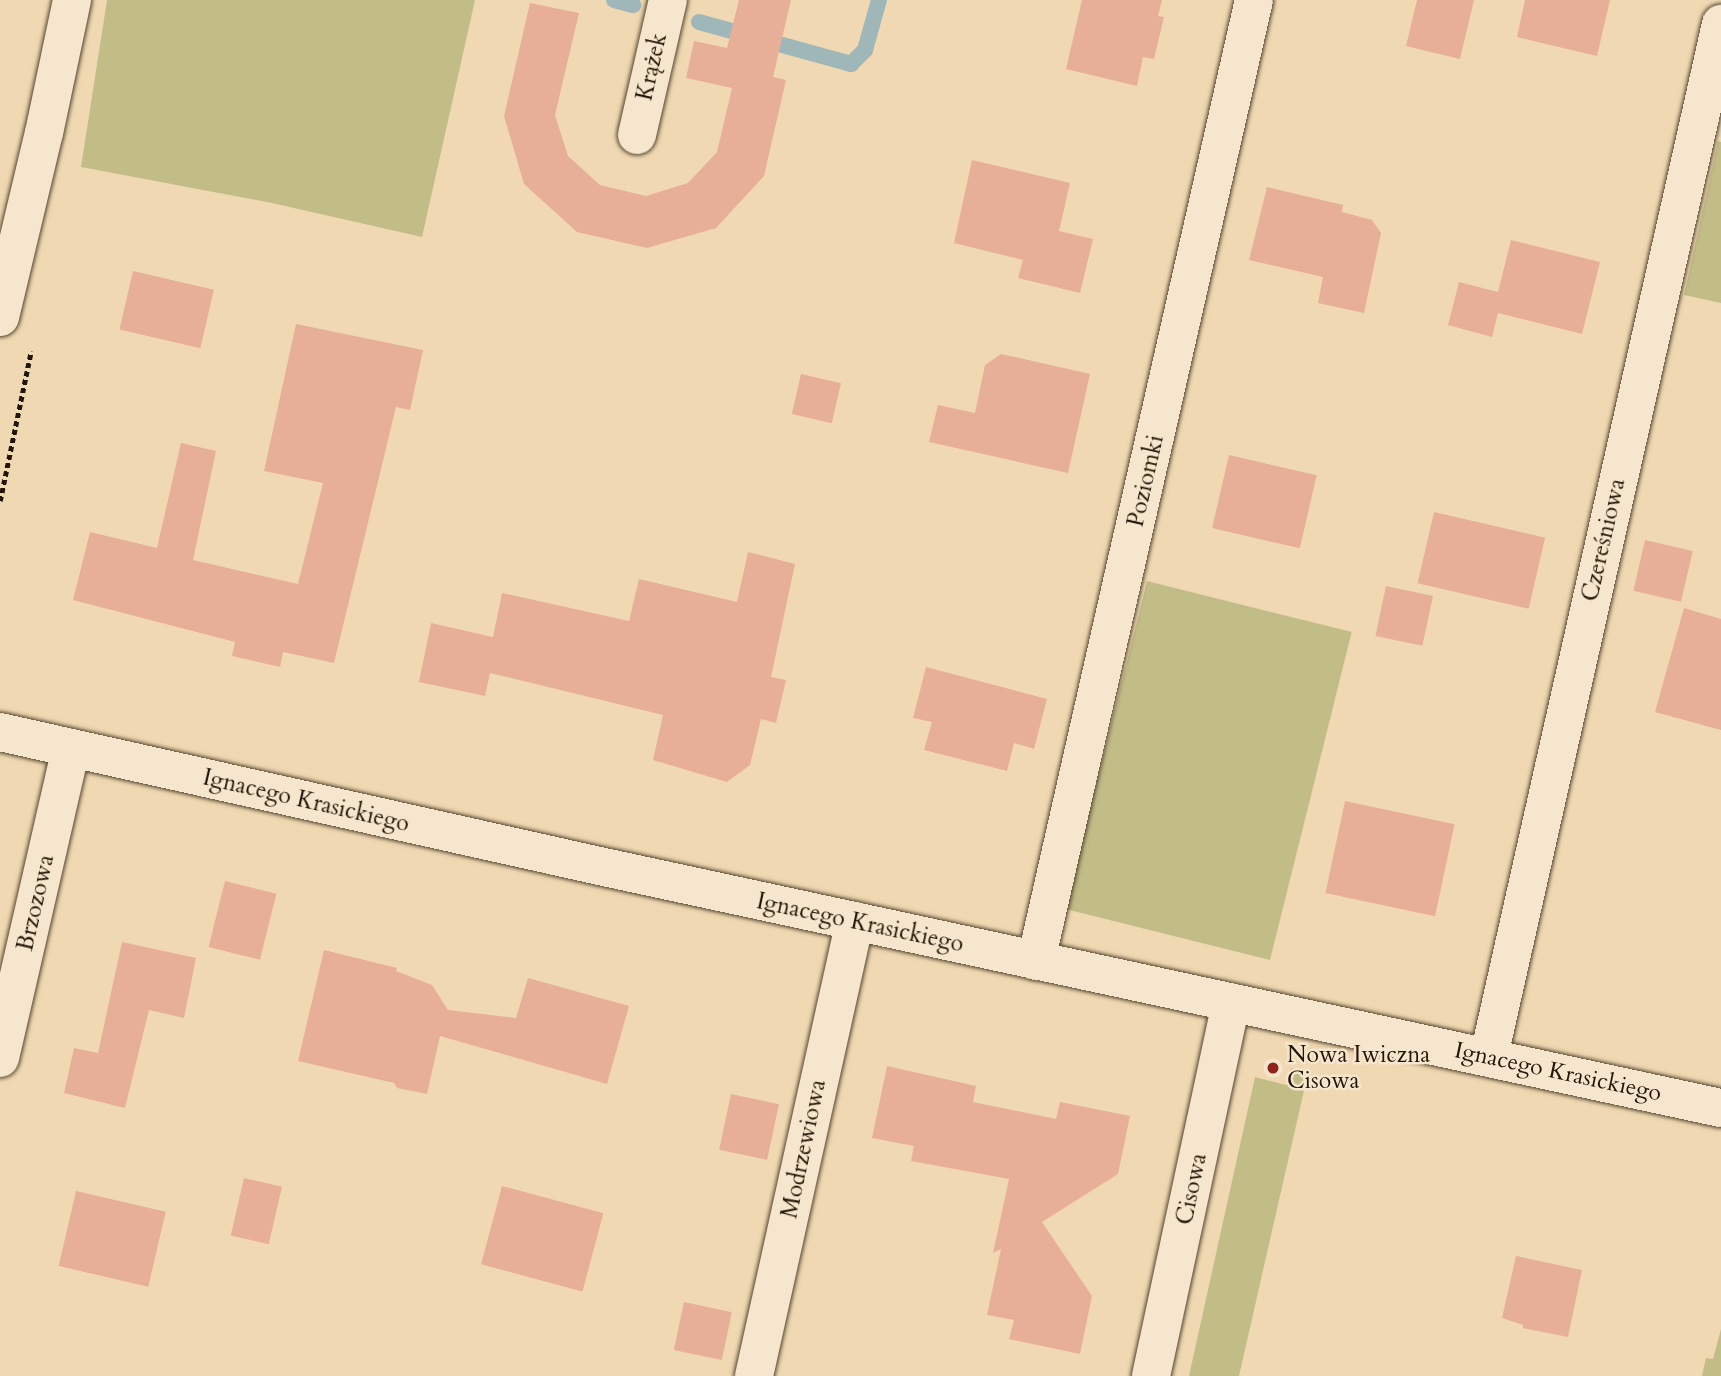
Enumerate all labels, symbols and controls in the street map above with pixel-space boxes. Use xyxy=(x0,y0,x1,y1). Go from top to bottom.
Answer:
street label: Krążek xyxy=(631,31,673,103)
street label: Poziomki xyxy=(1122,432,1170,530)
street label: Czereśniowa xyxy=(1576,476,1632,604)
street label: Ignacego Krasickiego xyxy=(200,764,412,838)
street label: Brzozowa xyxy=(12,852,60,954)
street label: Ignacego Krasickiego xyxy=(754,888,966,958)
street label: Ignacego Krasickiego xyxy=(1452,1037,1664,1107)
place label: Nowa Iwiczna Cisowa xyxy=(1287,1041,1430,1095)
marker: Nowa Iwiczna Cisowa xyxy=(1265,1060,1281,1076)
street label: Modrzewiowa xyxy=(776,1077,832,1221)
street label: Cisowa xyxy=(1171,1151,1213,1227)

